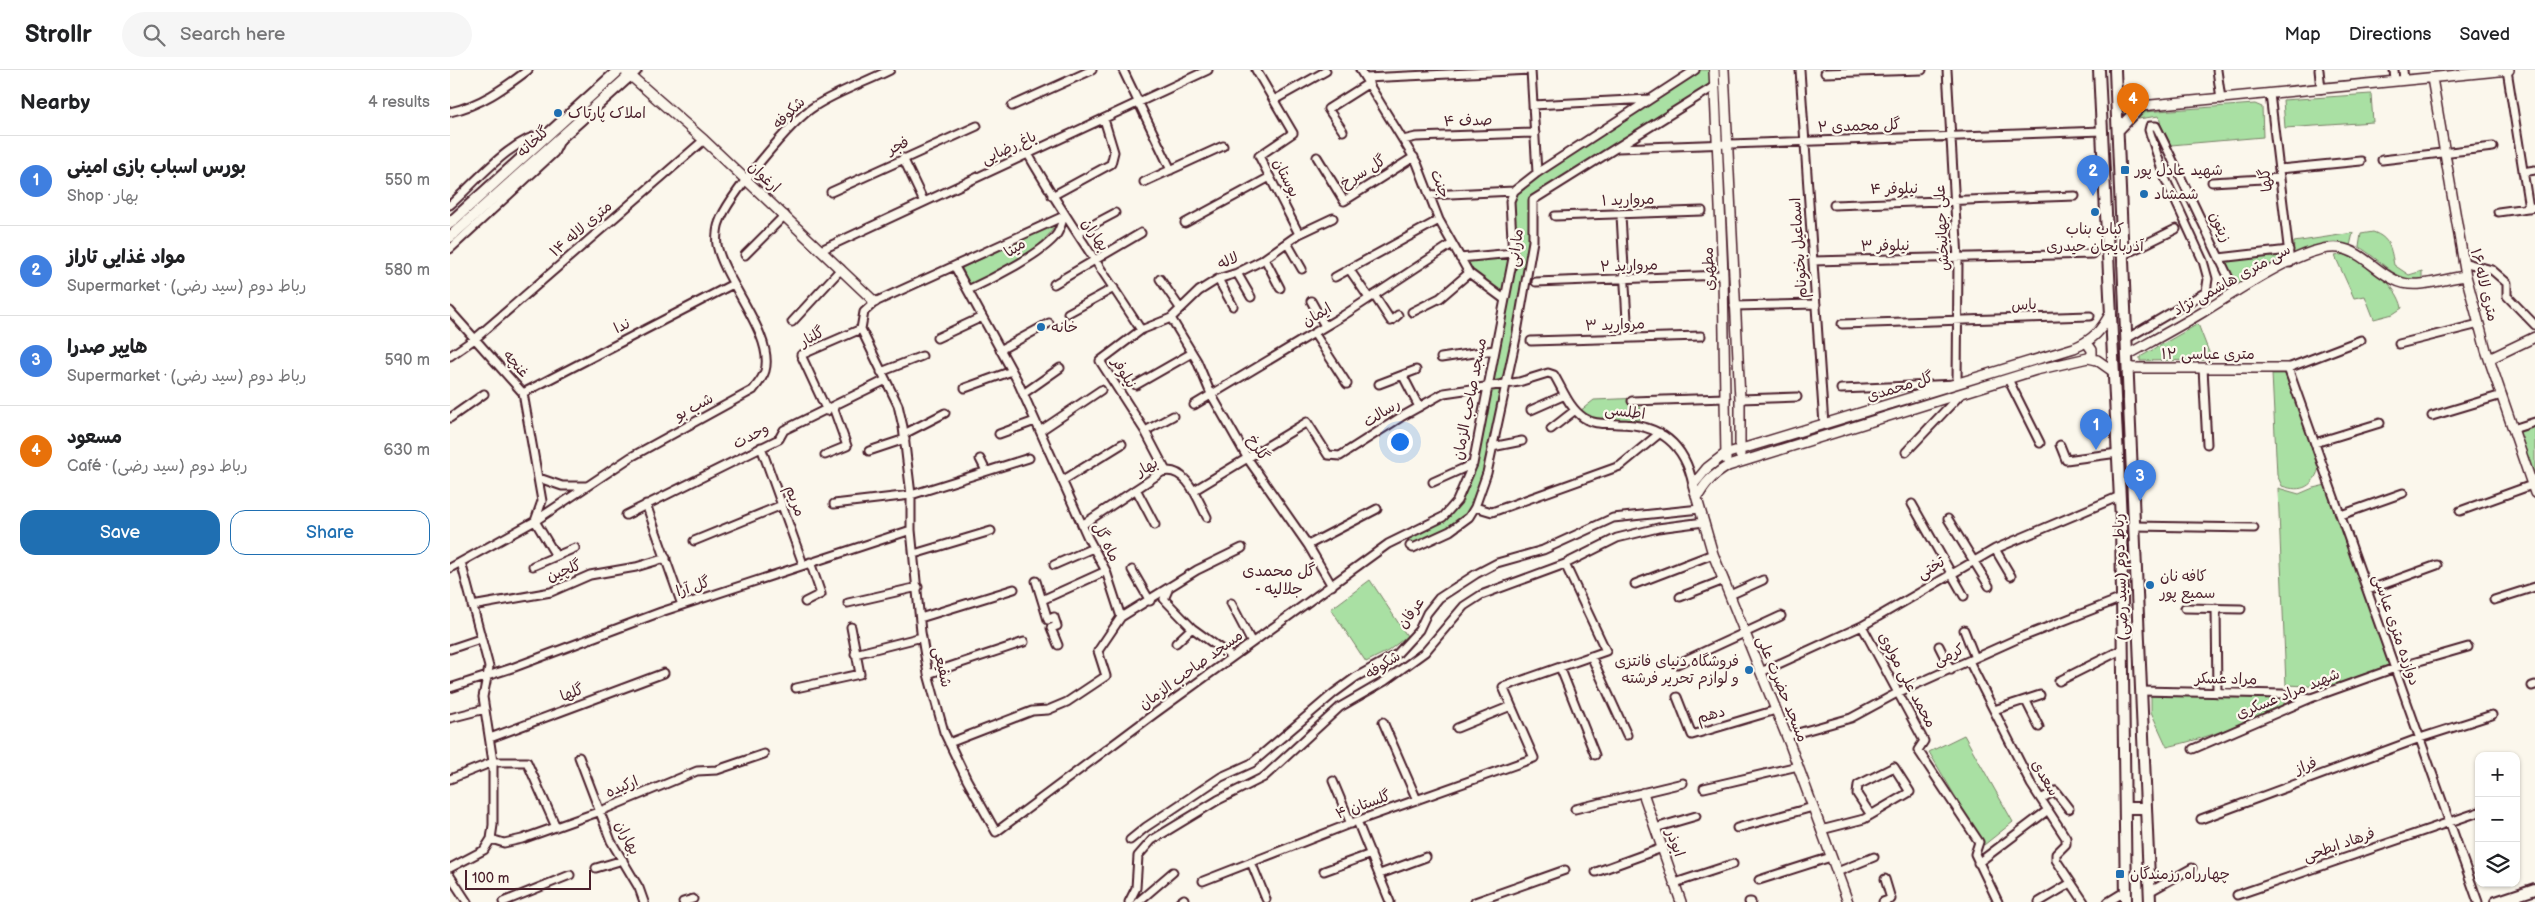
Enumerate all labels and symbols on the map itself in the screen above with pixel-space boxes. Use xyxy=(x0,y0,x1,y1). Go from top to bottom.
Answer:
pin: 4 xyxy=(2117,83,2149,124)
street label: شکوفه xyxy=(769,93,809,133)
place label: املاک پارتاک xyxy=(568,104,646,123)
marker: املاک پارتاک xyxy=(552,107,564,119)
street label: صدف ۴ xyxy=(1443,111,1493,131)
street label: گل محمدی ۲ xyxy=(1817,115,1901,137)
street label: گلخانه xyxy=(513,122,553,162)
street label: باغ رضایی xyxy=(978,127,1040,169)
street label: فجر xyxy=(882,133,912,160)
street label: گل سرخ xyxy=(1337,151,1389,193)
street label: بوستان xyxy=(1268,155,1304,201)
pin: 2 xyxy=(2077,155,2109,196)
street label: ارغوان xyxy=(744,157,784,197)
place label: شهید عادل پور xyxy=(2134,161,2223,180)
marker: شهید عادل پور xyxy=(2119,164,2131,176)
street label: جنت xyxy=(1426,167,1454,201)
street label: گلها xyxy=(2255,167,2277,193)
street label: نیلوفر ۴ xyxy=(1870,179,1918,199)
street label: علی جهانبخش xyxy=(1930,184,1954,272)
place label: شمشاد xyxy=(2154,185,2199,204)
marker: شمشاد xyxy=(2138,188,2150,200)
street label: مروارید ۱ xyxy=(1601,190,1655,210)
street label: ۱۴ متری لاله xyxy=(546,197,616,261)
street label: اسماعیل بختونام xyxy=(1786,197,1813,299)
marker: کباب بناب آذربایجان حیدری xyxy=(2089,206,2101,218)
street label: زیتون xyxy=(2205,209,2235,245)
street label: بهاران xyxy=(1077,215,1113,255)
place label: کباب بناب آذربایجان حیدری xyxy=(2046,220,2145,256)
street label: مارانی xyxy=(1504,228,1528,268)
street label: مینا xyxy=(1001,234,1029,262)
street label: نیلوفر ۳ xyxy=(1860,236,1910,256)
street label: سی متری هاشمی نژاد xyxy=(2170,240,2294,320)
street label: مطهری xyxy=(1699,247,1719,291)
street label: ۱۶ متری لاله xyxy=(2466,247,2502,323)
street label: لاله xyxy=(1215,248,1241,274)
street label: مروارید ۲ xyxy=(1600,255,1658,277)
street label: یاس xyxy=(2011,295,2037,315)
street label: ایمان xyxy=(1299,299,1335,331)
street label: ندا xyxy=(611,314,633,338)
street label: مروارید ۳ xyxy=(1585,314,1645,336)
place label: خانه xyxy=(1051,318,1078,337)
marker: خانه xyxy=(1035,321,1047,333)
street label: گلنار xyxy=(795,323,828,352)
street label: مسجد صاحب الزمان xyxy=(1449,336,1491,462)
street label: ۱۲ متری عباسی xyxy=(2161,345,2255,364)
street label: غنچه xyxy=(499,346,533,382)
street label: نیلوفر xyxy=(1107,353,1141,392)
street label: گل محمدی xyxy=(1864,368,1936,406)
street label: شب بو xyxy=(671,389,717,425)
street label: رسالت xyxy=(1360,394,1404,432)
street label: اطلسی xyxy=(1604,400,1646,424)
pin: 1 xyxy=(2080,409,2112,450)
street label: وحدت xyxy=(730,419,772,453)
your location xyxy=(1387,429,1413,455)
street label: گلرخ xyxy=(1243,431,1273,465)
street label: بهار xyxy=(1132,453,1162,481)
pin: 3 xyxy=(2124,460,2156,501)
street label: مریم xyxy=(779,483,809,520)
street label: رباط دوم (سید رضی) xyxy=(2109,513,2135,641)
street label: ماه گل xyxy=(1088,519,1124,565)
street label: تختی xyxy=(1914,552,1949,584)
street label: گلچین xyxy=(544,556,584,586)
district label: گل محمدی - جلالیه xyxy=(1242,561,1316,599)
place label: کافه نان سمیع پور xyxy=(2159,567,2215,604)
street label: دوازده متری عباسی xyxy=(2368,572,2424,688)
street label: گل آرا xyxy=(674,573,712,601)
marker: کافه نان سمیع پور xyxy=(2144,579,2156,591)
street label: عرفان xyxy=(1393,594,1429,632)
street label: مسجد صاحب الزمان xyxy=(1135,626,1247,714)
street label: محمد علی مولوی xyxy=(1874,629,1940,731)
street label: مسجد حضرت علی xyxy=(1752,633,1812,745)
street label: کرمی xyxy=(1931,640,1967,670)
street label: شفیعی xyxy=(928,645,956,689)
street label: شکوفه xyxy=(1362,647,1404,683)
place label: فروشگاه دنیای فانتزی و لوازم تحریر فرشته xyxy=(1614,652,1739,690)
marker: فروشگاه دنیای فانتزی و لوازم تحریر فرشته xyxy=(1743,664,1755,676)
street label: شهید مراد عسکری xyxy=(2233,665,2343,723)
street label: مراد عسکر xyxy=(2193,669,2257,689)
street label: گلها xyxy=(557,680,587,706)
street label: دهم xyxy=(1695,702,1728,730)
street label: فراز xyxy=(2292,753,2320,779)
street label: سعدی xyxy=(2027,756,2063,800)
street label: ارکیده xyxy=(603,772,641,802)
street label: گلستان ۴ xyxy=(1333,786,1393,824)
street label: بهاران xyxy=(610,818,644,858)
street label: فرهاد ابطحی xyxy=(2301,824,2377,866)
street label: ابوذر xyxy=(1661,826,1689,859)
place label: چهارراه رزمندگان xyxy=(2130,865,2230,884)
scale bar xyxy=(465,867,591,890)
marker: چهارراه رزمندگان xyxy=(2114,868,2126,880)

